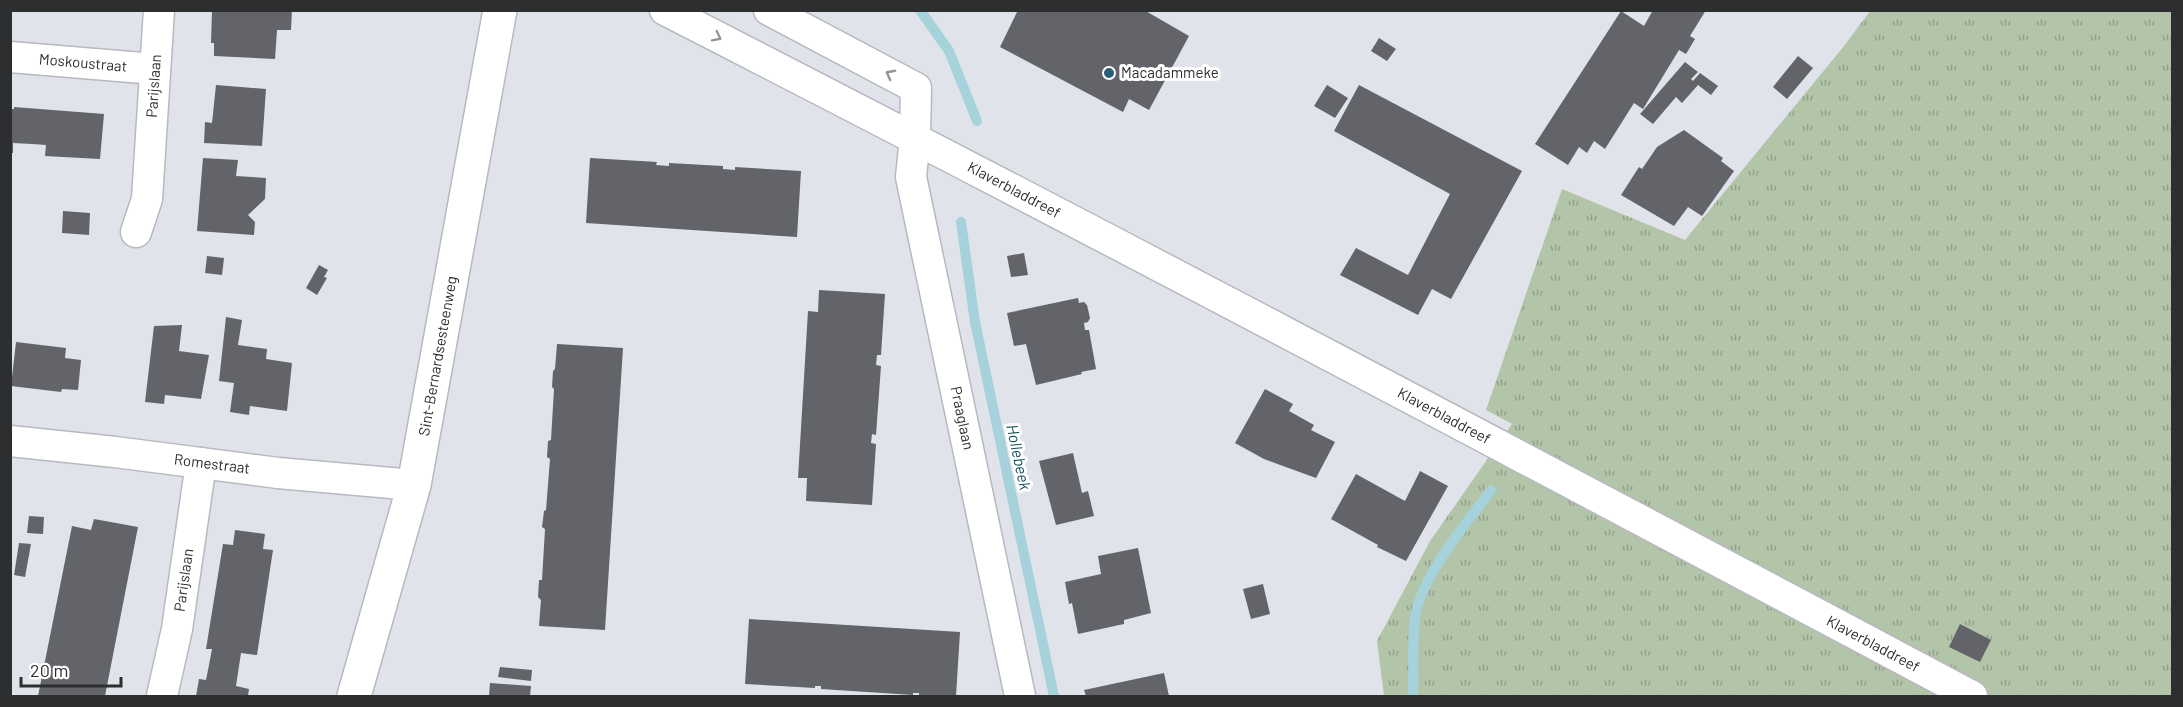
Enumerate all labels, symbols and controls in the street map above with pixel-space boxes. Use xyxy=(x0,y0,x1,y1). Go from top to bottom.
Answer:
one-way arrow xyxy=(710,30,721,41)
street label: Moskoustraat xyxy=(38,49,128,75)
street label: Parijslaan xyxy=(142,54,164,118)
place label: Macadammeke xyxy=(1121,63,1219,81)
marker: Macadammeke xyxy=(1102,66,1116,80)
one-way arrow xyxy=(886,70,896,81)
street label: Klaverbladdreef xyxy=(965,157,1064,221)
street label: Sint-Bernardsesteenweg xyxy=(414,274,460,437)
street label: Klaverbladdreef xyxy=(1395,383,1494,447)
street label: Praaglaan xyxy=(947,384,978,451)
water label: Hollebeek xyxy=(1003,422,1036,492)
street label: Romestraat xyxy=(173,449,251,477)
street label: Parijslaan xyxy=(170,547,196,613)
street label: Klaverbladdreef xyxy=(1824,611,1923,675)
scale bar xyxy=(21,650,122,688)
text: 20 m xyxy=(30,659,68,681)

